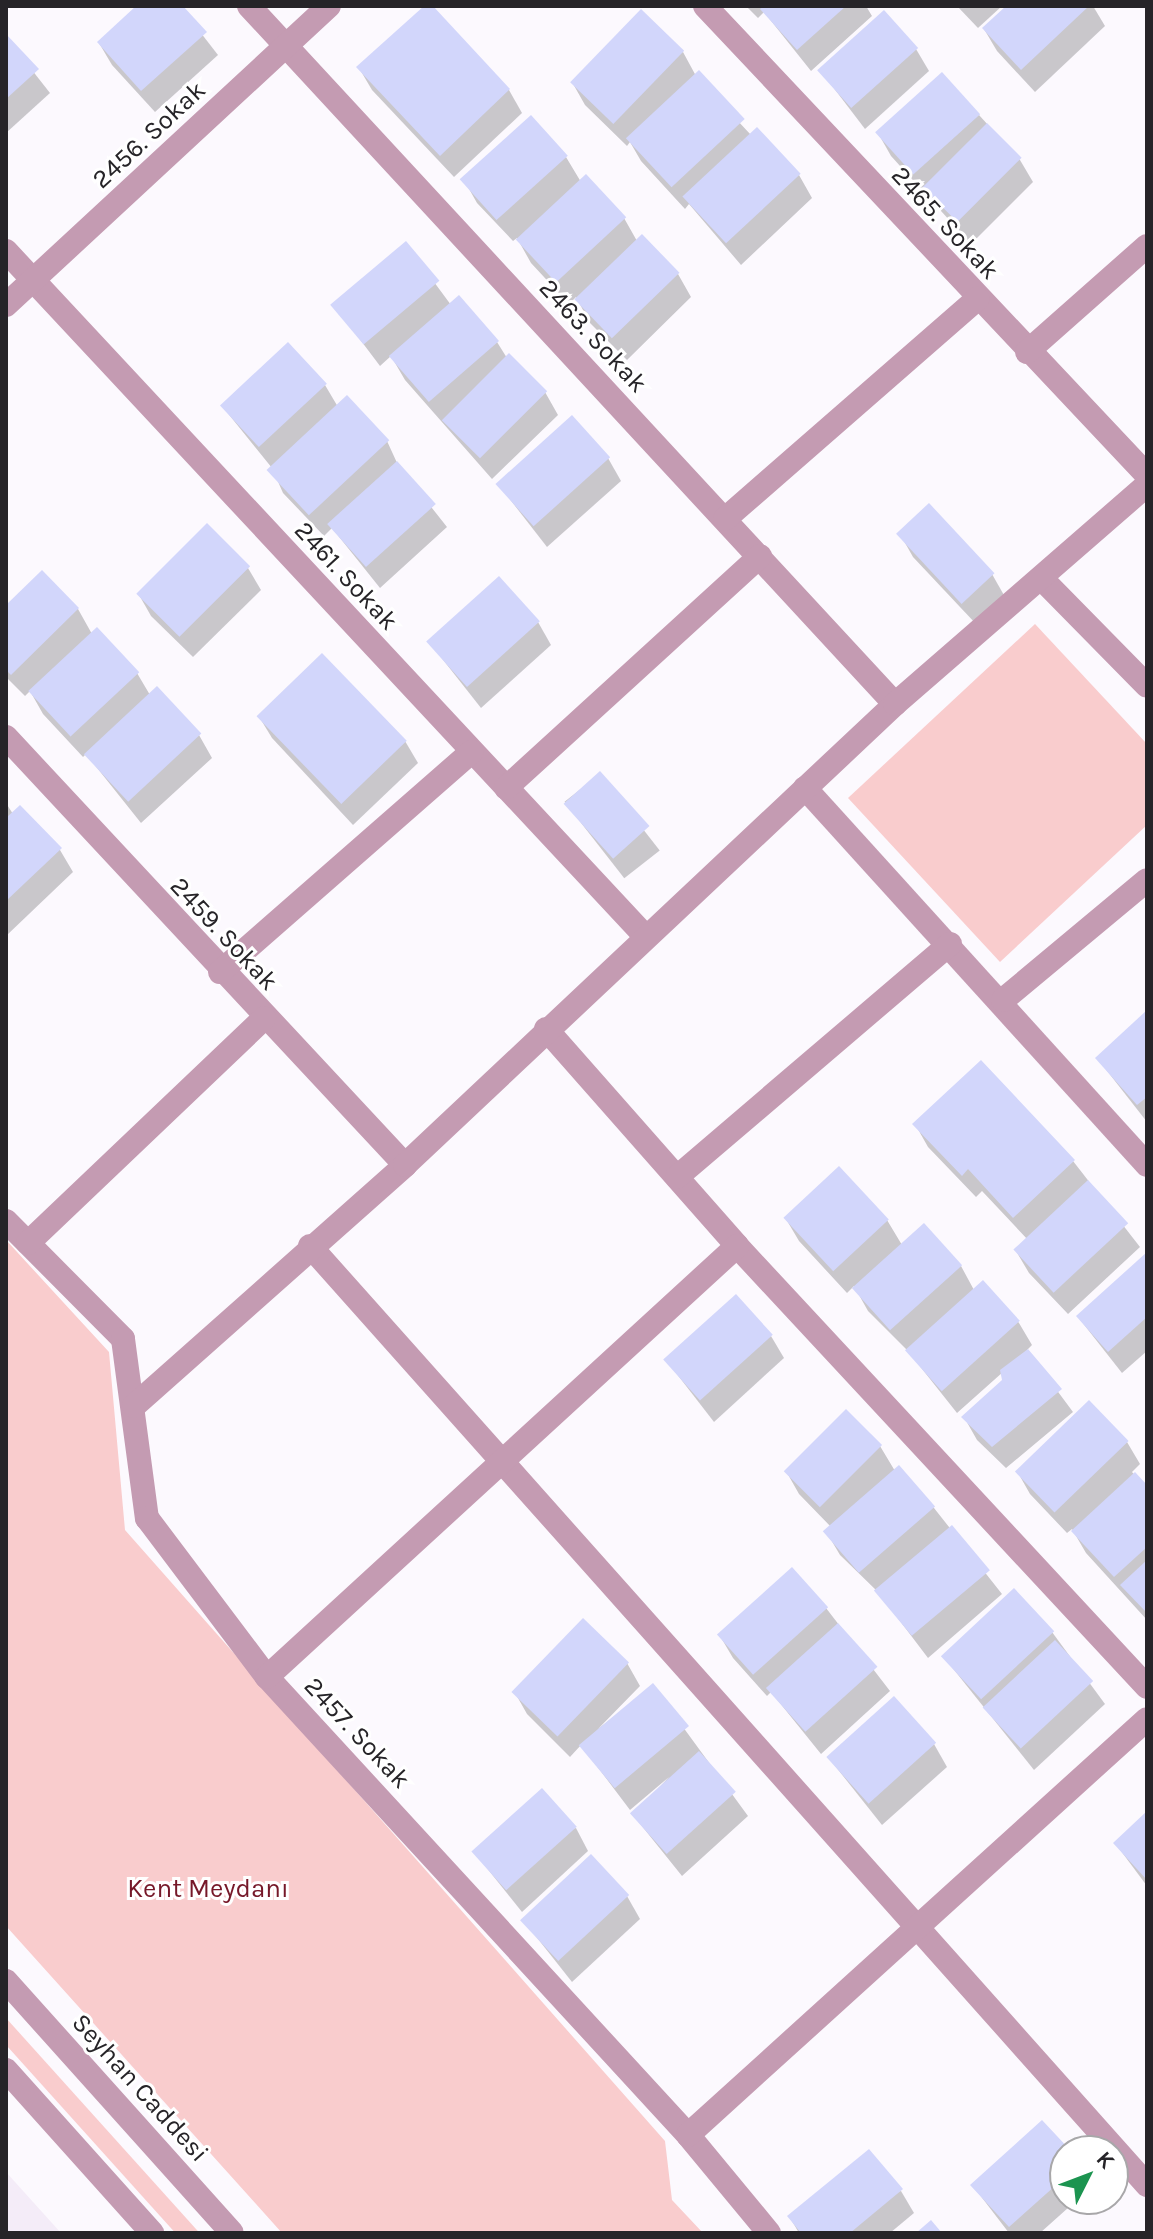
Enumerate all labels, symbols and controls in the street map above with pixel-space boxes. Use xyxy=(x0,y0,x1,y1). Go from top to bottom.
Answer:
street label: 2456. Sokak xyxy=(86,75,212,195)
street label: 2465. Sokak xyxy=(885,160,1005,286)
street label: 2463. Sokak xyxy=(532,273,654,399)
street label: 2461. Sokak xyxy=(288,515,404,637)
street label: 2459. Sokak xyxy=(164,871,284,997)
street label: 2457. Sokak xyxy=(298,1671,416,1795)
park label: Kent Meydanı xyxy=(127,1873,289,1905)
street label: Seyhan Caddesi xyxy=(65,2007,215,2169)
north arrow xyxy=(1049,2135,1129,2215)
text: K xyxy=(1091,2146,1120,2174)

